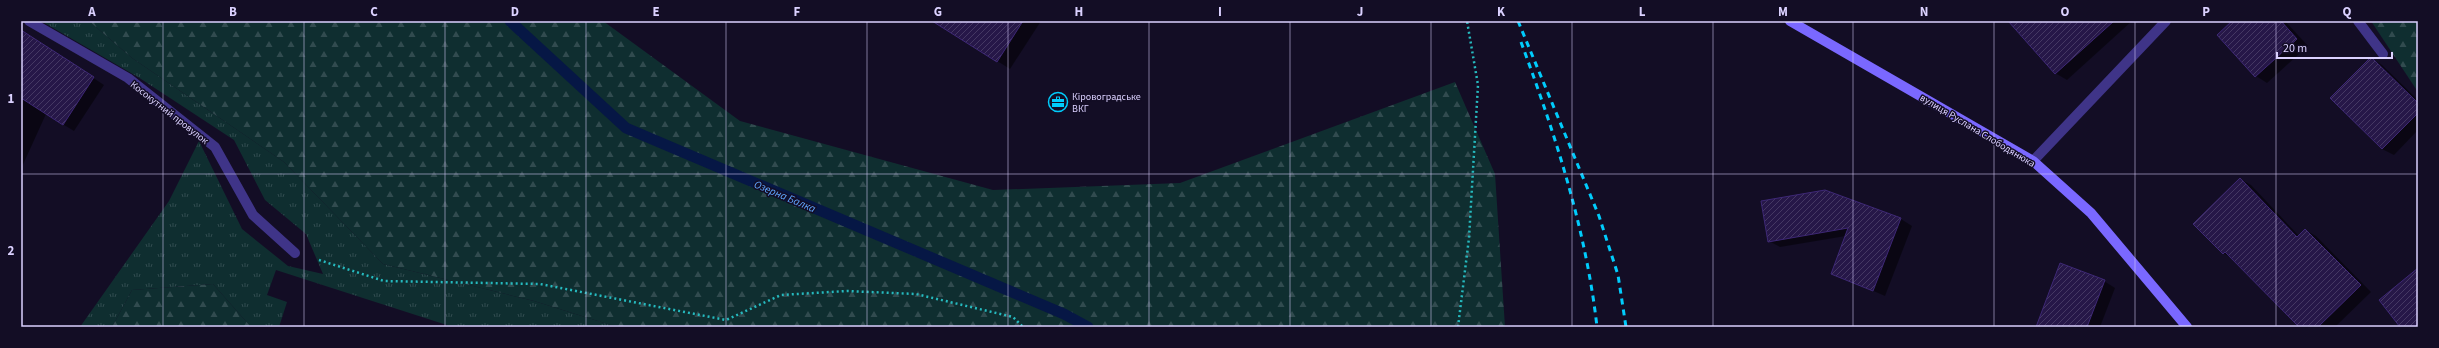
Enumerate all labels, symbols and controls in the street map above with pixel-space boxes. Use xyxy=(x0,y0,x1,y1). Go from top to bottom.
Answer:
text: A xyxy=(87,3,96,21)
text: B xyxy=(229,3,237,21)
text: C xyxy=(370,3,378,21)
text: D xyxy=(511,3,519,21)
text: E xyxy=(652,3,660,21)
text: F xyxy=(794,3,801,21)
text: G xyxy=(934,3,942,21)
text: H xyxy=(1075,3,1083,21)
text: I xyxy=(1218,3,1222,21)
text: J xyxy=(1357,3,1363,21)
text: K xyxy=(1497,3,1506,21)
text: L xyxy=(1639,3,1646,21)
text: M xyxy=(1778,3,1788,21)
text: N xyxy=(1920,3,1928,21)
text: O xyxy=(2061,3,2070,21)
text: P xyxy=(2202,3,2210,21)
text: Q xyxy=(2343,3,2352,21)
scale bar xyxy=(2277,34,2392,60)
text: 20 m xyxy=(2283,40,2307,57)
street label: Косокутний провулок xyxy=(127,78,211,148)
text: 1 xyxy=(8,90,15,108)
place label: Кіровоградське ВКГ xyxy=(1072,90,1141,116)
office icon: Кіровоградське ВКГ xyxy=(1047,91,1069,113)
street label: вулиця Руслана Слободянюка xyxy=(1917,91,2038,171)
water label: Озерна Балка xyxy=(752,177,818,216)
text: 2 xyxy=(8,242,15,260)

